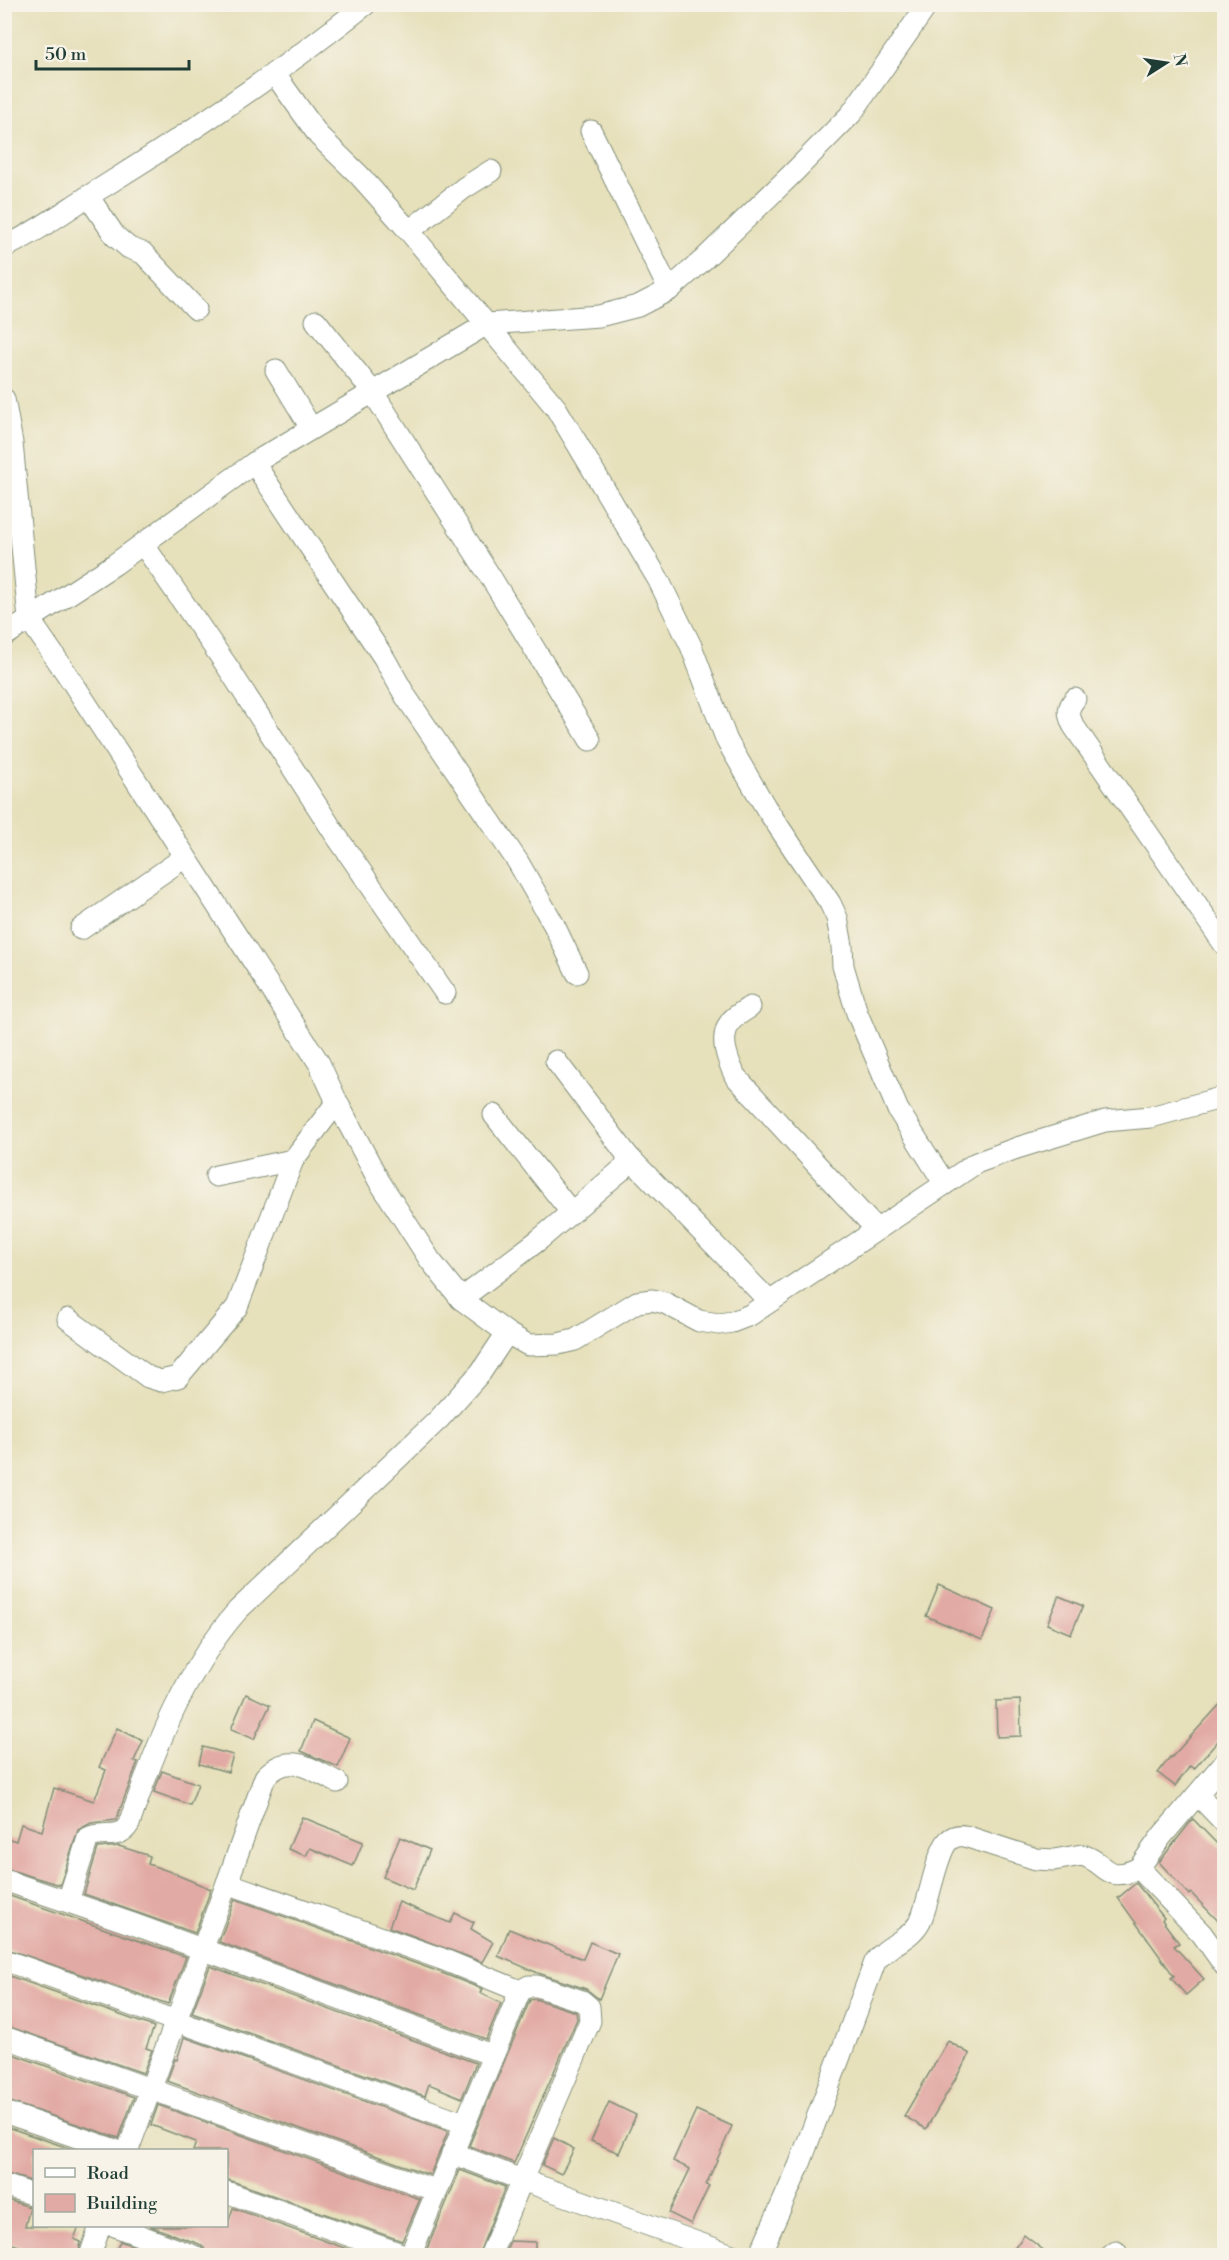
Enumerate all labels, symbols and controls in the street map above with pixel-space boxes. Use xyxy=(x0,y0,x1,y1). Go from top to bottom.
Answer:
scale bar xyxy=(36,33,189,71)
north arrow xyxy=(1136,33,1196,93)
text: 50 m xyxy=(45,43,87,66)
text: N xyxy=(1169,52,1191,69)
legend xyxy=(33,2149,228,2227)
text: Road xyxy=(87,2162,130,2185)
text: Building xyxy=(86,2192,158,2215)

